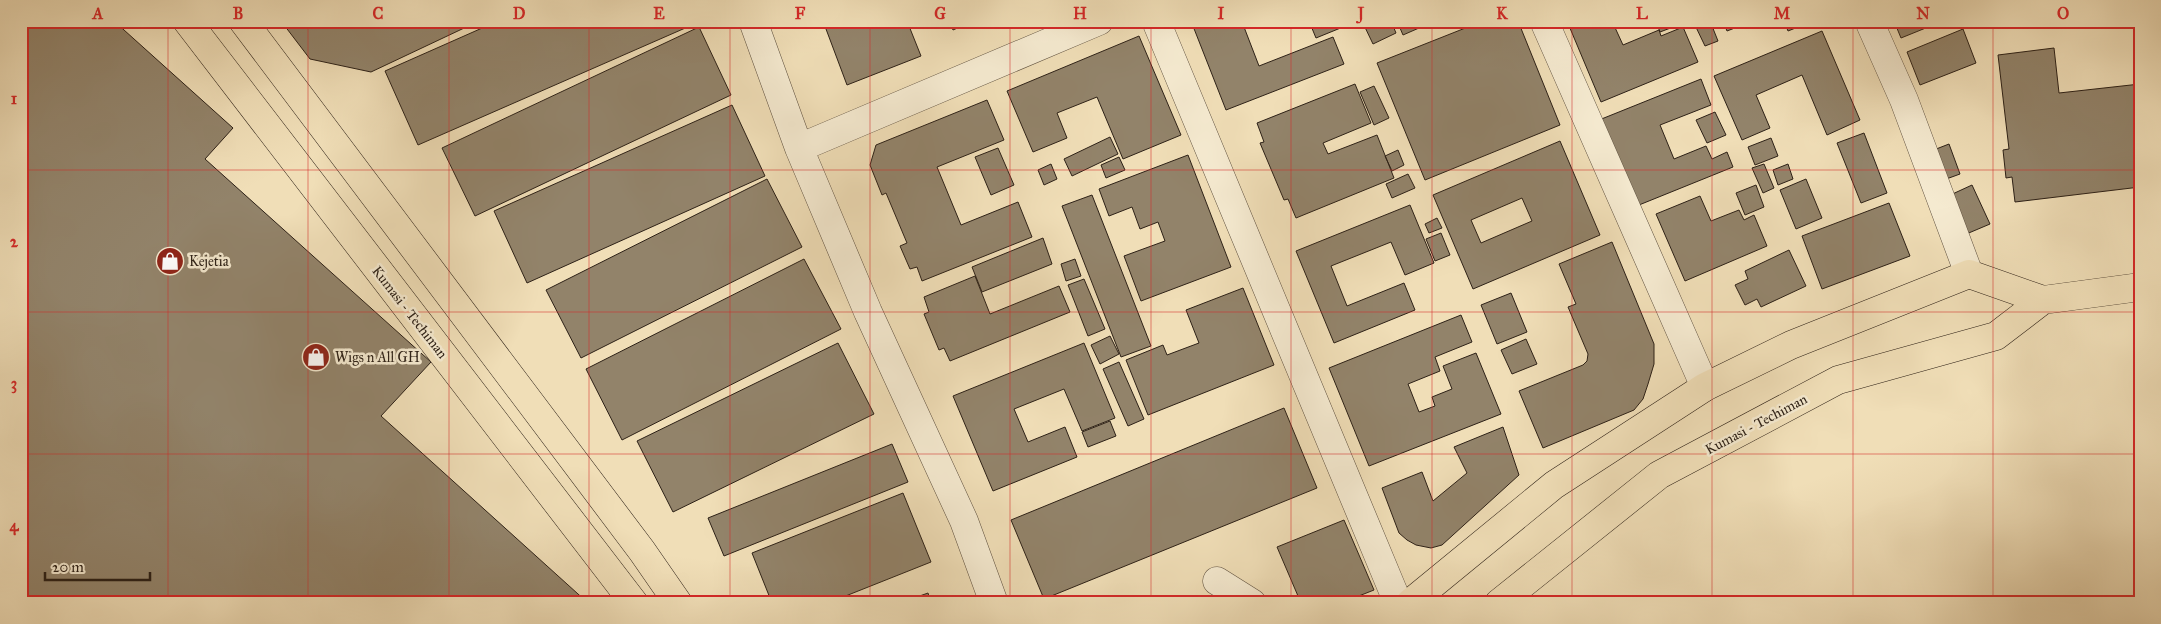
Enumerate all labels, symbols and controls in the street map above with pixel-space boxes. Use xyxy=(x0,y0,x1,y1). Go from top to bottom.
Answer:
text: A xyxy=(92,4,104,23)
text: B xyxy=(233,4,243,23)
text: C xyxy=(373,4,384,23)
text: D xyxy=(513,4,526,23)
text: E xyxy=(653,4,665,23)
text: F xyxy=(795,4,806,23)
text: G xyxy=(934,4,946,23)
text: H xyxy=(1073,4,1087,23)
text: I xyxy=(1218,4,1225,23)
text: J xyxy=(1356,4,1365,24)
text: K xyxy=(1496,4,1508,23)
text: L xyxy=(1636,4,1648,23)
text: M xyxy=(1774,4,1791,23)
text: N xyxy=(1916,4,1930,23)
text: O xyxy=(2057,4,2069,23)
text: 1 xyxy=(11,89,18,108)
text: 2 xyxy=(10,232,19,251)
shop icon: Kejetia xyxy=(155,246,185,276)
place label: Kejetia xyxy=(189,253,229,270)
street label: Kumasi - Techiman xyxy=(368,263,451,362)
shop icon: Wigs n All GH xyxy=(301,342,331,372)
place label: Wigs n All GH xyxy=(335,349,420,366)
text: 3 xyxy=(11,374,17,394)
street label: Kumasi - Techiman xyxy=(1703,390,1810,458)
text: 4 xyxy=(10,516,20,536)
scale bar xyxy=(45,549,150,581)
text: 20 m xyxy=(52,558,84,576)

